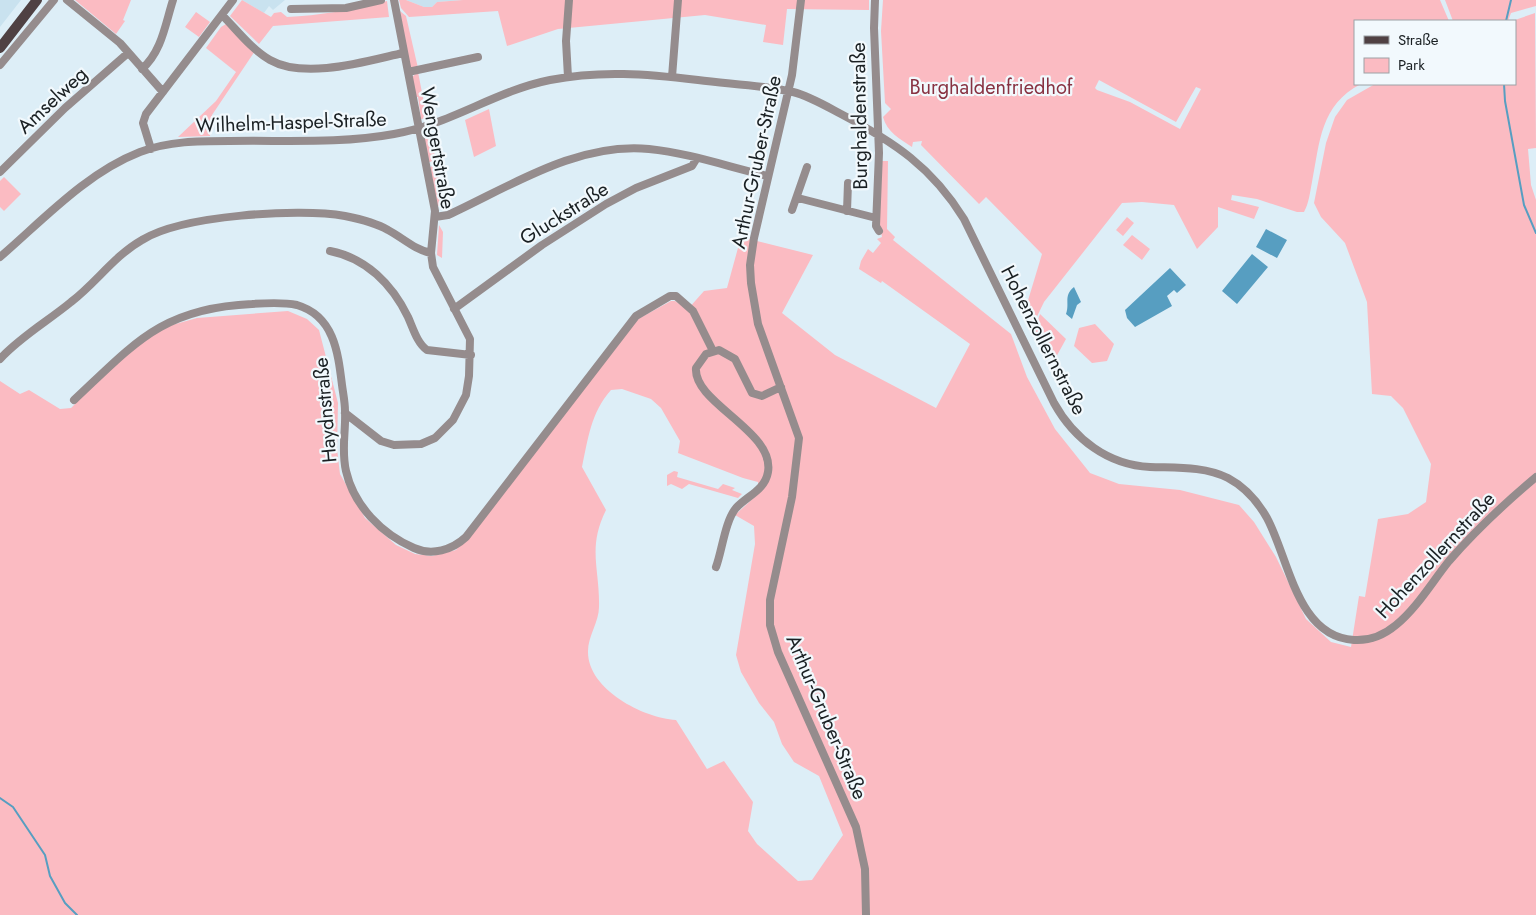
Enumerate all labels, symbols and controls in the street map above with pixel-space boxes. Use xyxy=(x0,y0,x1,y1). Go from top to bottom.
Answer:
legend xyxy=(1354,20,1516,85)
text: Straße xyxy=(1398,29,1439,51)
street label: Burghaldenstraße xyxy=(844,42,875,190)
text: Park xyxy=(1398,54,1425,76)
street label: Amselweg xyxy=(11,60,94,141)
street label: Arthur-Gruber-Straße xyxy=(724,73,789,251)
park label: Burghaldenfriedhof xyxy=(909,73,1074,102)
street label: Wengertstraße xyxy=(413,85,462,211)
street label: Wilhelm-Haspel-Straße xyxy=(195,105,387,140)
street label: Gluckstraße xyxy=(514,175,614,252)
street label: Hohenzollernstraße xyxy=(993,261,1094,420)
street label: Haydnstraße xyxy=(306,356,345,464)
street label: Hohenzollernstraße xyxy=(1369,485,1502,625)
street label: Arthur-Gruber-Straße xyxy=(779,630,874,804)

